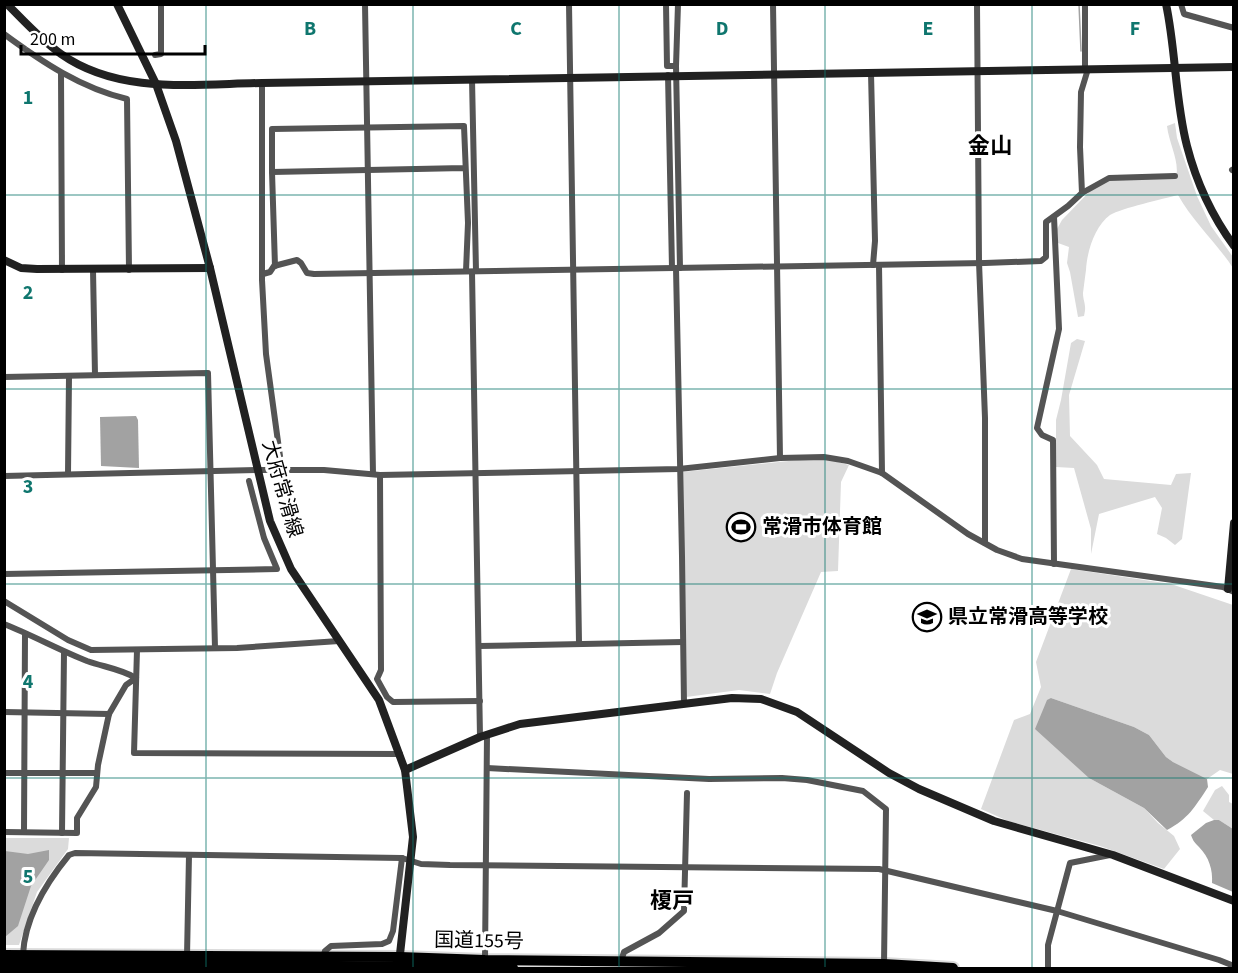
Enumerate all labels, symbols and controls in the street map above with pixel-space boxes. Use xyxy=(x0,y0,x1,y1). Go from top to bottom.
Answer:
text: B xyxy=(304,15,316,43)
text: C xyxy=(510,15,522,43)
text: D xyxy=(716,15,728,43)
text: E xyxy=(923,15,933,43)
text: F xyxy=(1130,15,1140,43)
scale bar xyxy=(21,18,206,56)
text: 200 m xyxy=(30,27,75,52)
text: 1 xyxy=(23,84,33,112)
district label: 金山 xyxy=(968,130,1012,162)
text: 2 xyxy=(23,279,33,307)
street label: 大府常滑線 xyxy=(255,437,309,541)
text: 3 xyxy=(23,473,33,501)
sports icon: 常滑市体育館 xyxy=(725,511,757,543)
place label: 常滑市体育館 xyxy=(762,513,882,541)
school or university icon: 県立常滑高等学校 xyxy=(911,601,943,633)
place label: 県立常滑高等学校 xyxy=(948,603,1108,631)
text: 4 xyxy=(23,668,34,696)
text: 5 xyxy=(23,863,33,891)
district label: 榎戸 xyxy=(650,885,694,917)
street label: 国道155号 xyxy=(434,926,524,956)

